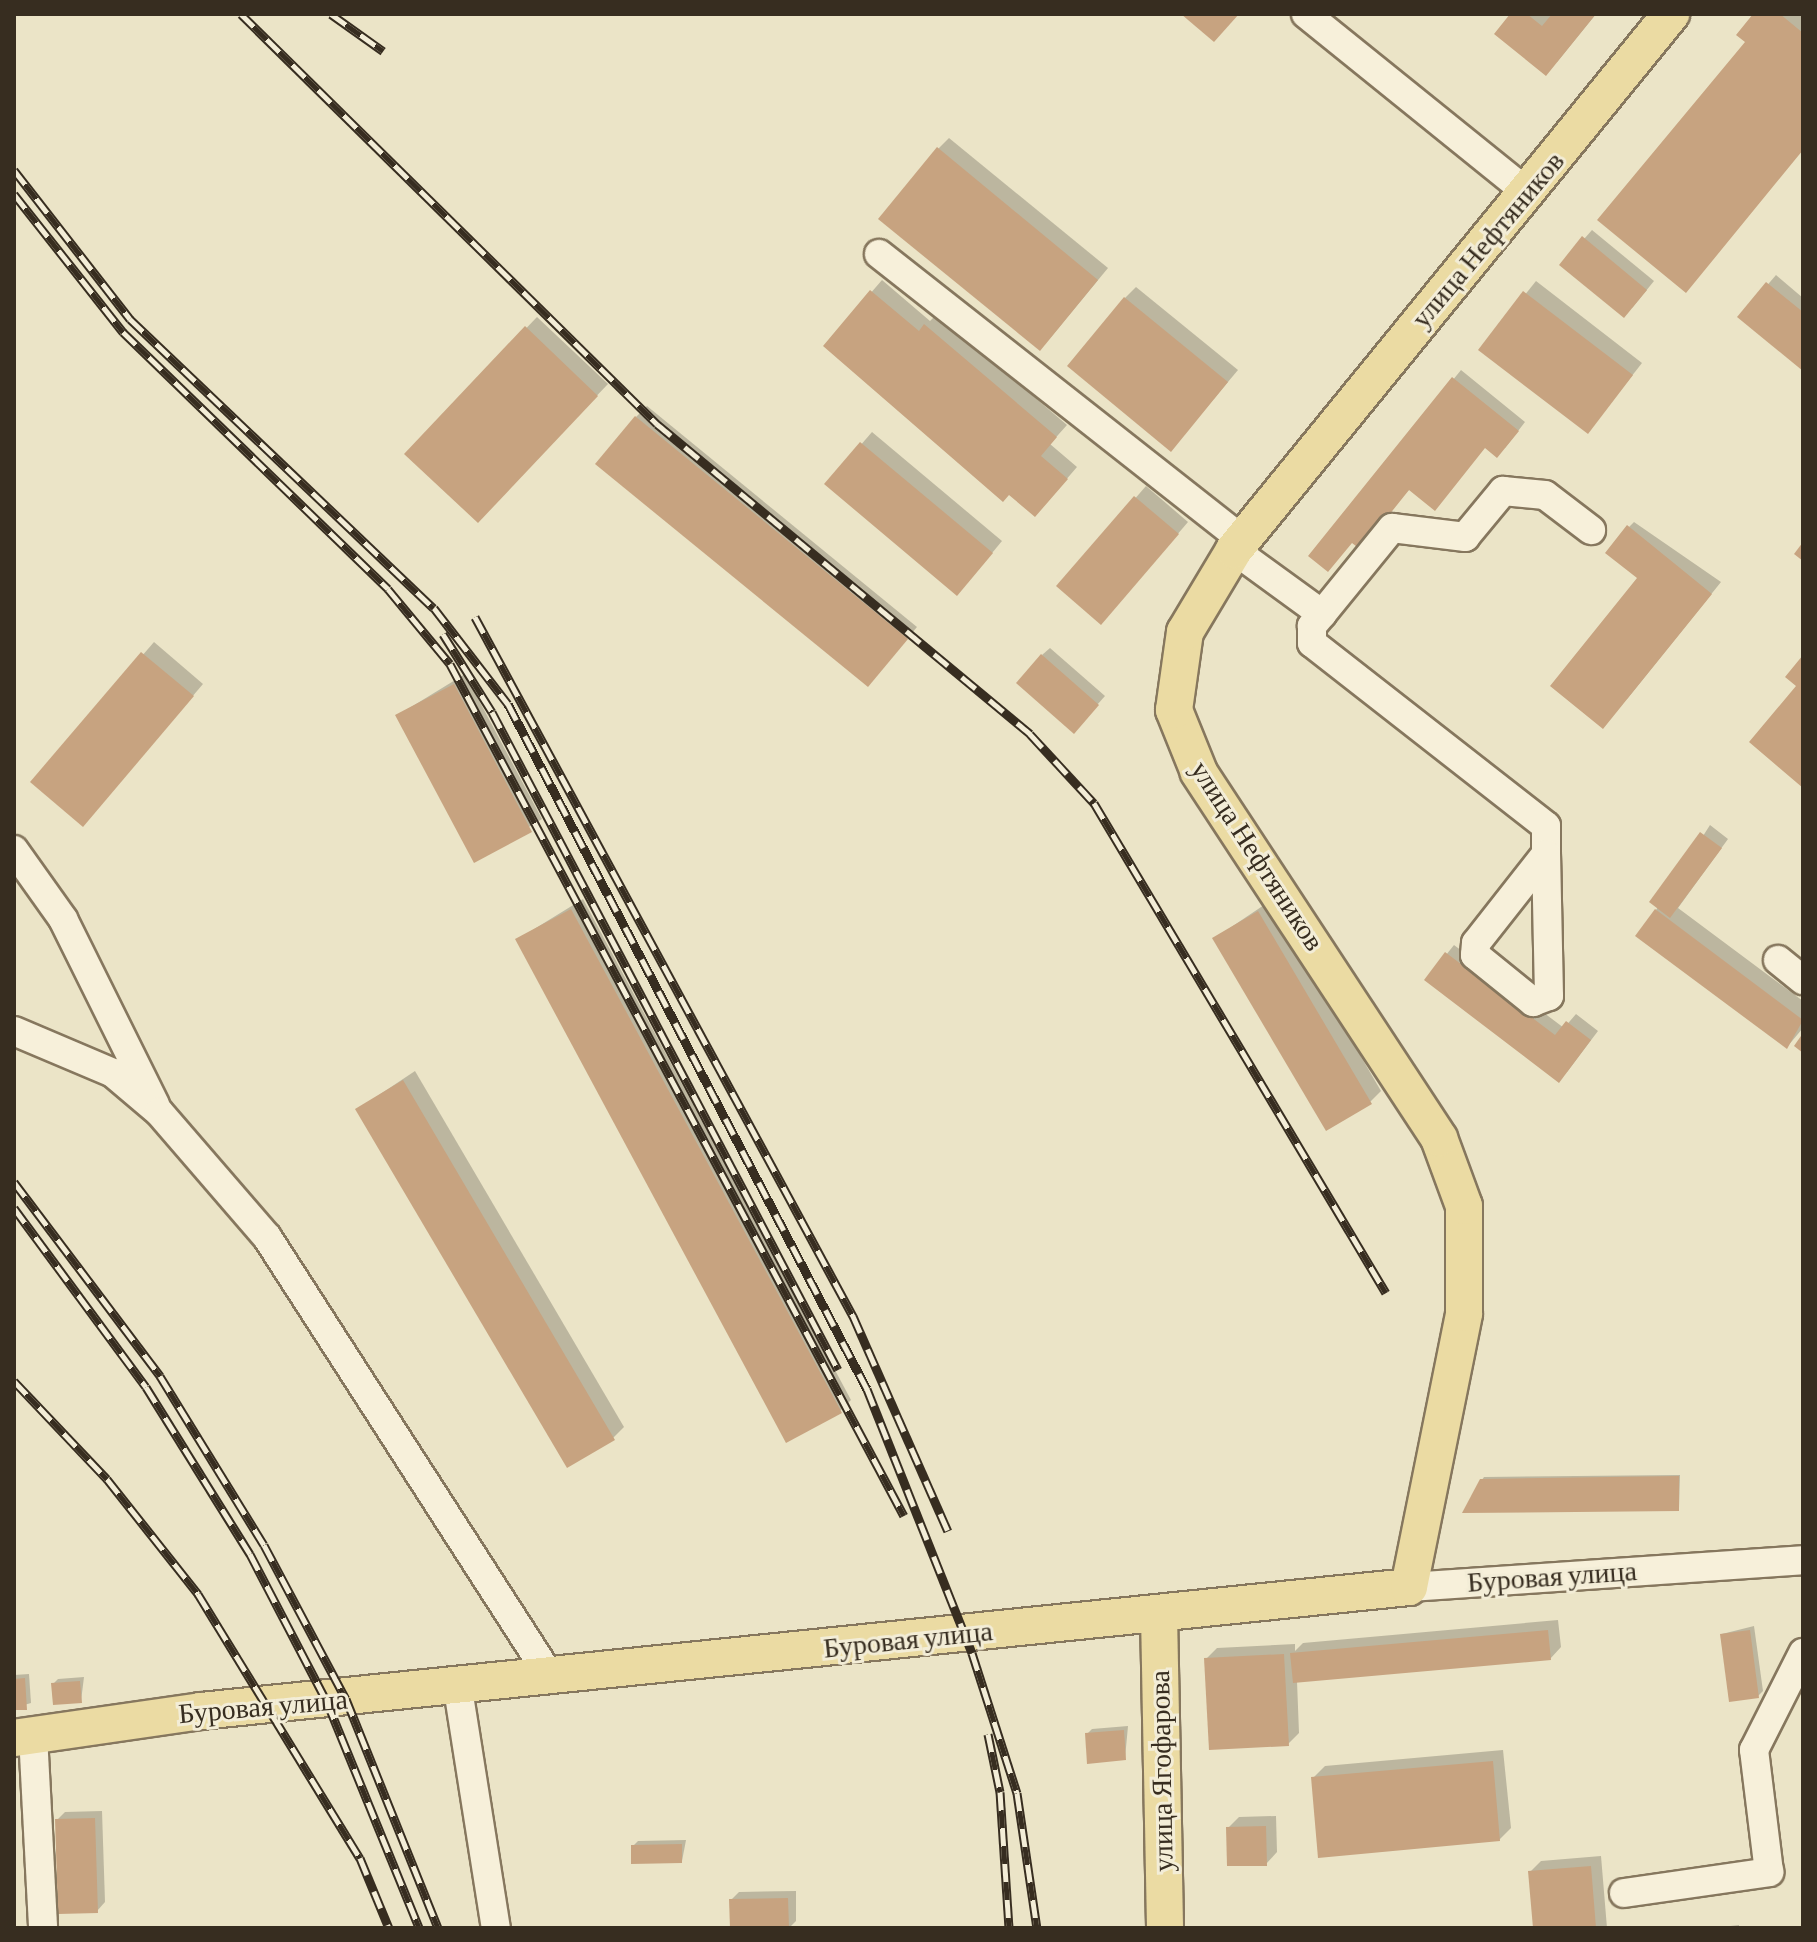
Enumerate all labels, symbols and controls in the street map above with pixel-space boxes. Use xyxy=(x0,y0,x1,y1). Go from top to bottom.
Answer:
street label: улица Нефтяников xyxy=(1405,145,1571,335)
street label: улица Нефтяников xyxy=(1183,755,1331,957)
street label: Буровая улица xyxy=(1466,1554,1638,1600)
street label: Буровая улица xyxy=(822,1614,994,1666)
street label: улица Ягофарова xyxy=(1143,1670,1181,1872)
street label: Буровая улица xyxy=(177,1683,349,1731)

